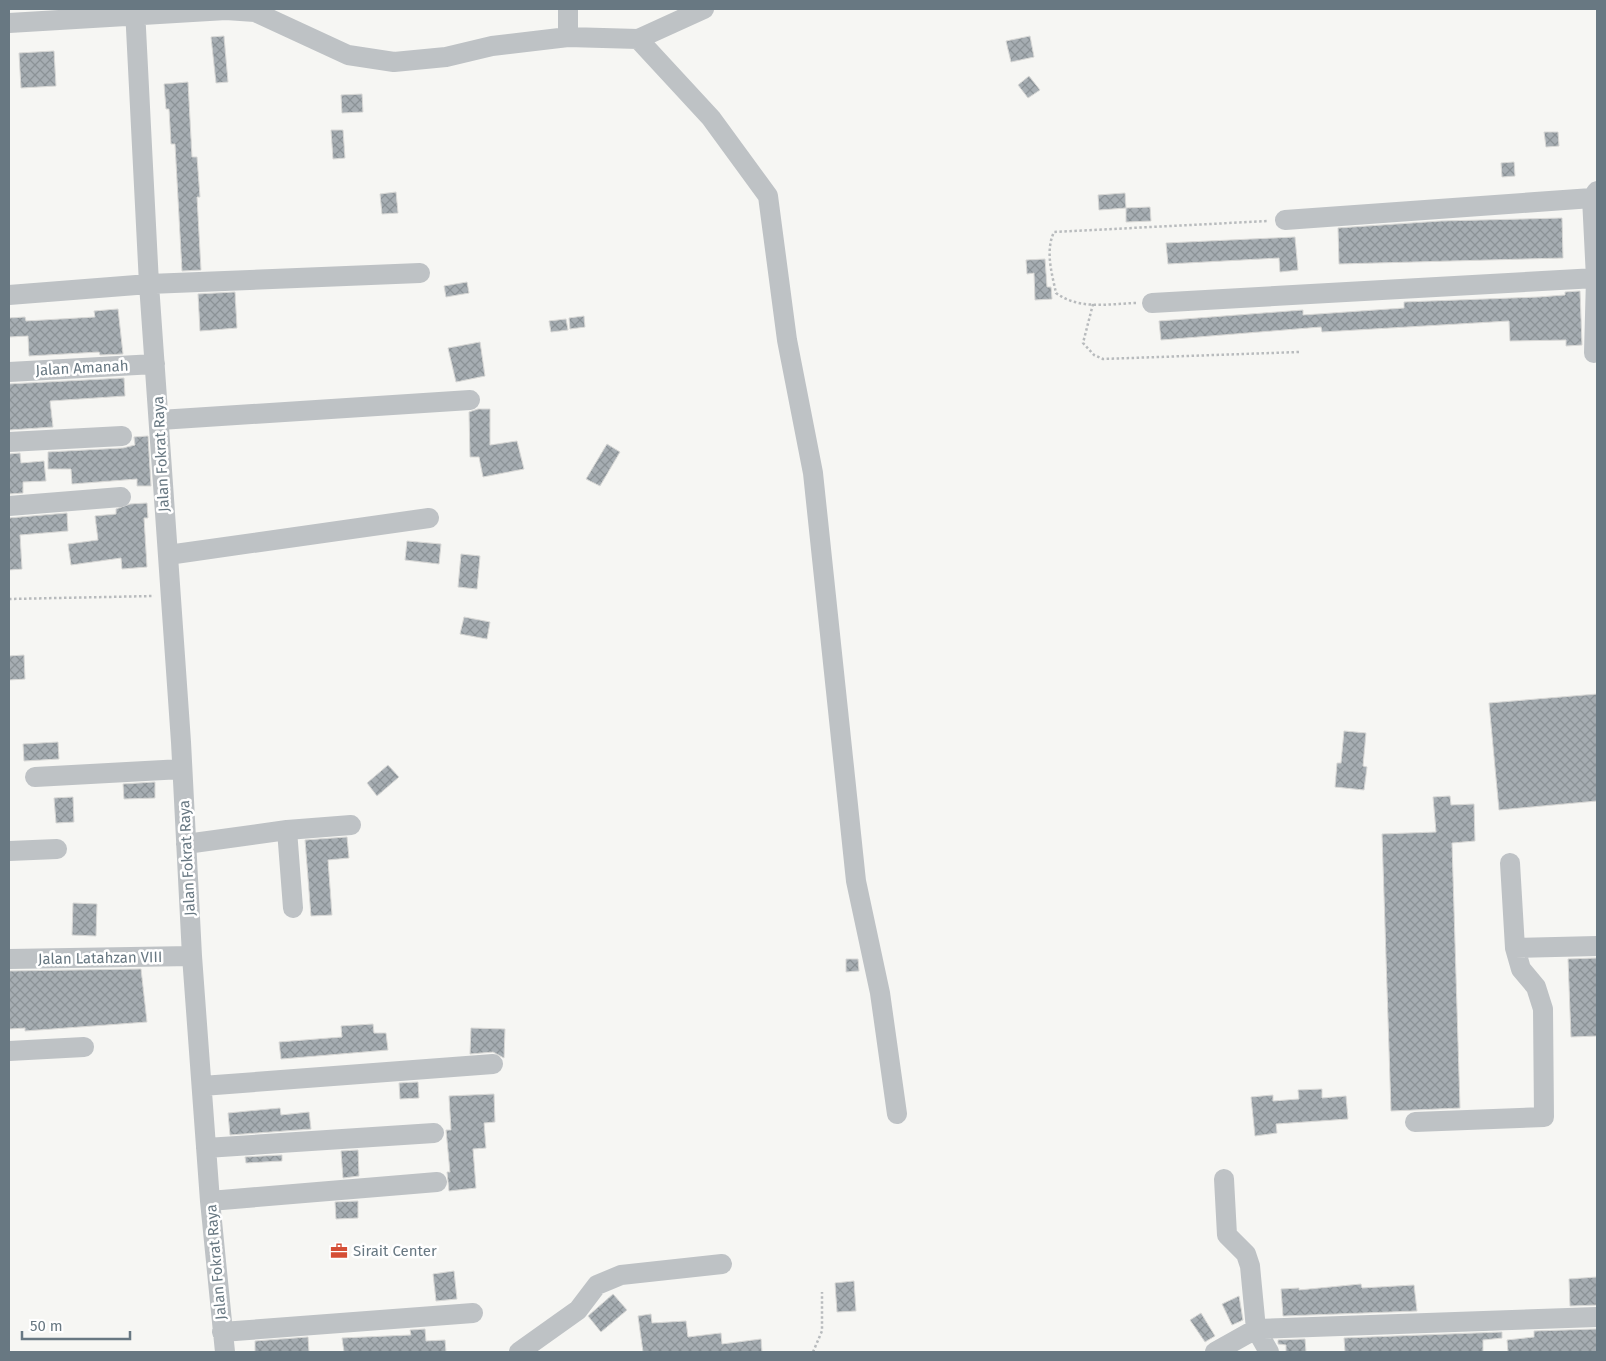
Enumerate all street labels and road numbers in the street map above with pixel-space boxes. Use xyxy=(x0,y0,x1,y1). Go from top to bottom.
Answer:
street label: Jalan Amanah xyxy=(35,357,129,379)
street label: Jalan Fokrat Raya xyxy=(149,396,173,512)
street label: Jalan Fokrat Raya xyxy=(175,800,199,916)
street label: Jalan Latahzan VIII xyxy=(38,948,162,968)
street label: Jalan Fokrat Raya xyxy=(202,1203,230,1321)

